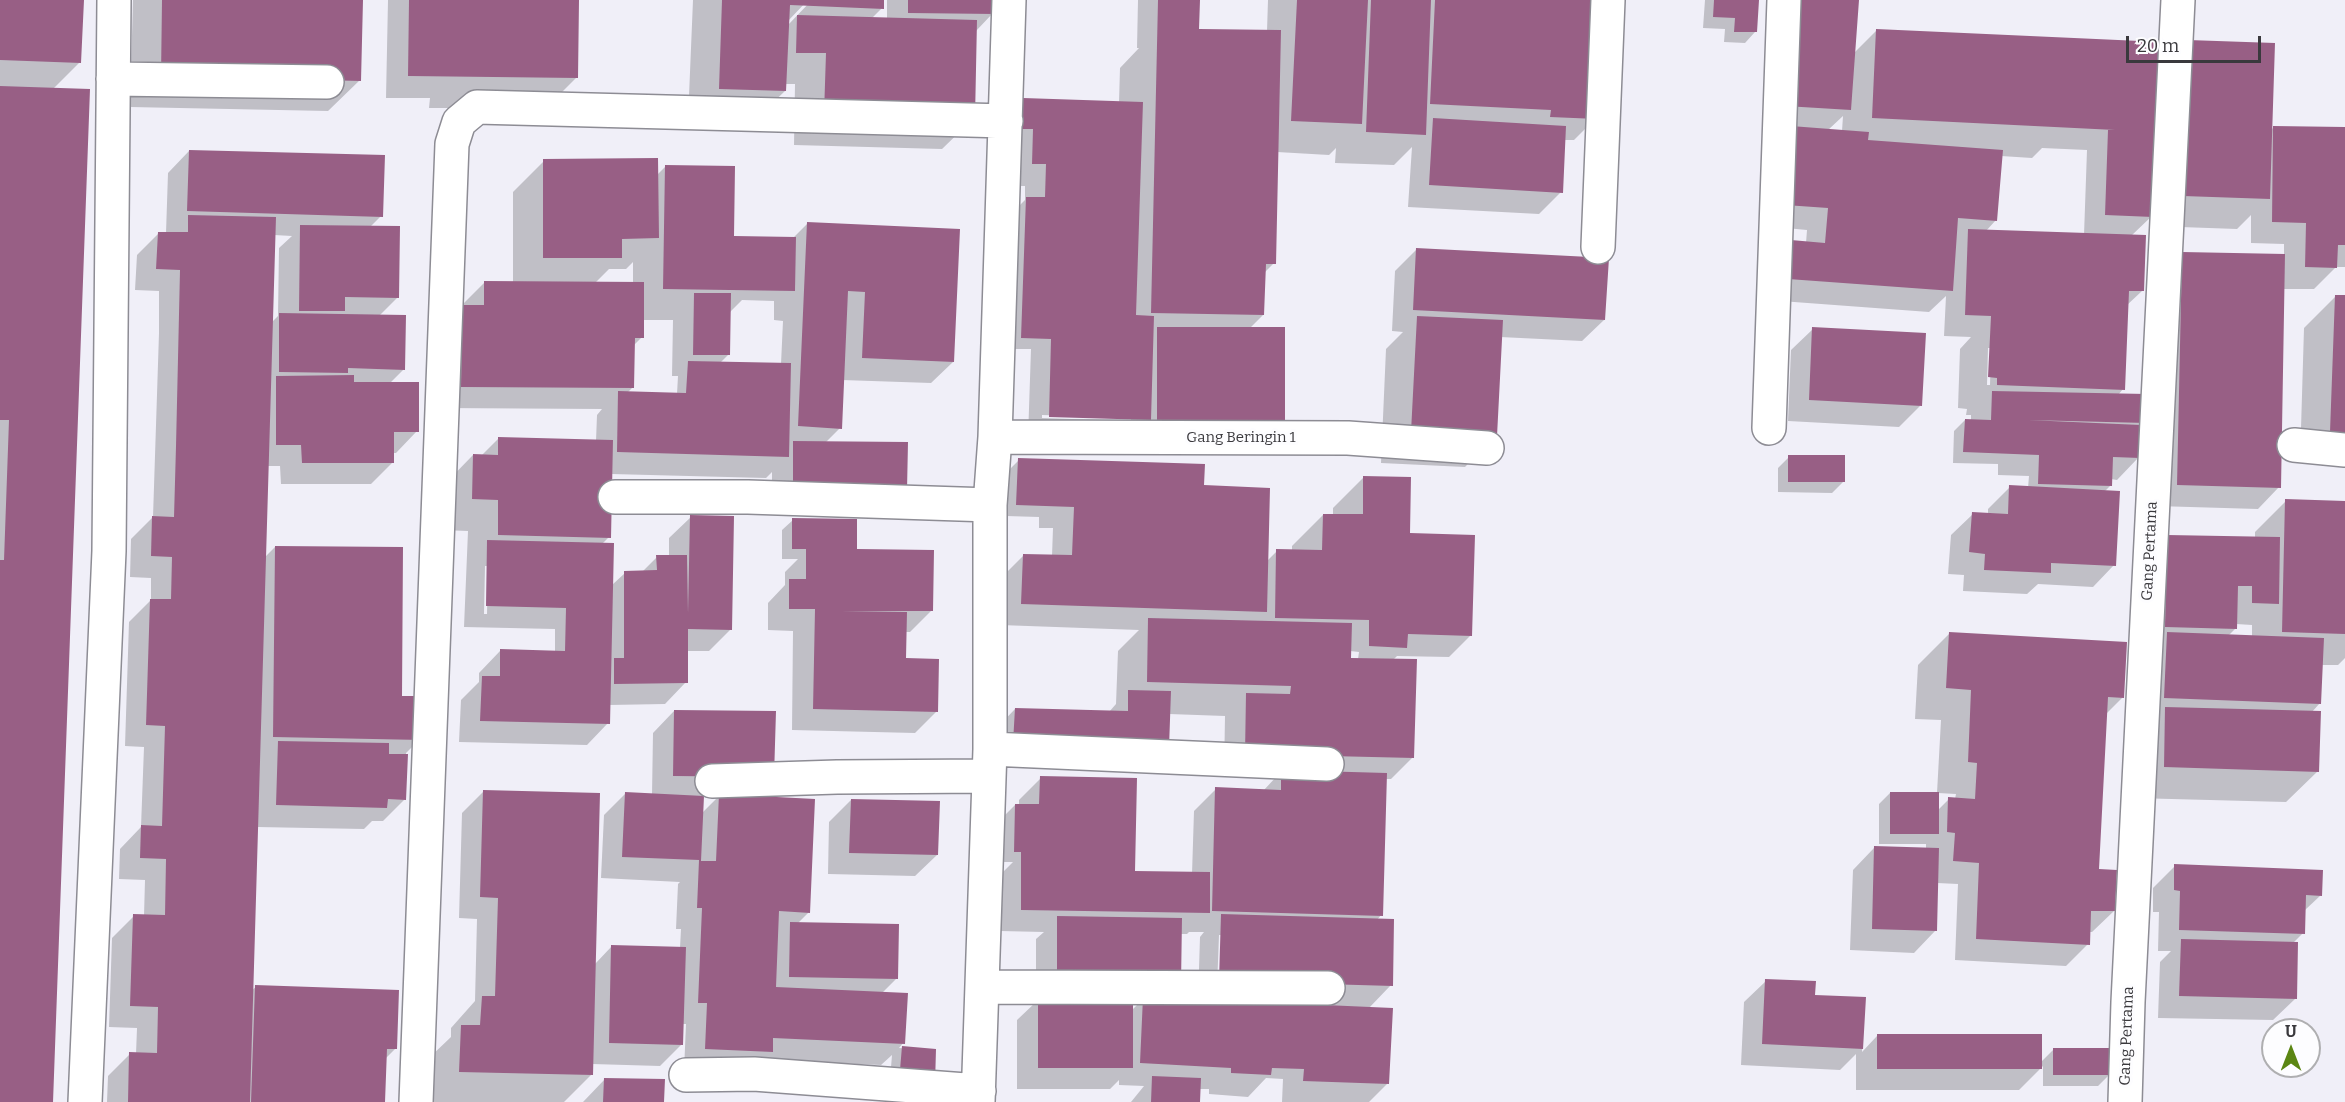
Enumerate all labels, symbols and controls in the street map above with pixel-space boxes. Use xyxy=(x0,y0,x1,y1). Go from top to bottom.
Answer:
scale bar xyxy=(2129,24,2264,62)
text: 20 m xyxy=(2137,35,2179,57)
street label: Gang Beringin 1 xyxy=(1186,429,1296,447)
street label: Gang Pertama xyxy=(2138,501,2162,601)
street label: Gang Pertama xyxy=(2116,986,2138,1086)
north arrow xyxy=(2261,1018,2321,1078)
text: U xyxy=(2285,1022,2297,1041)

